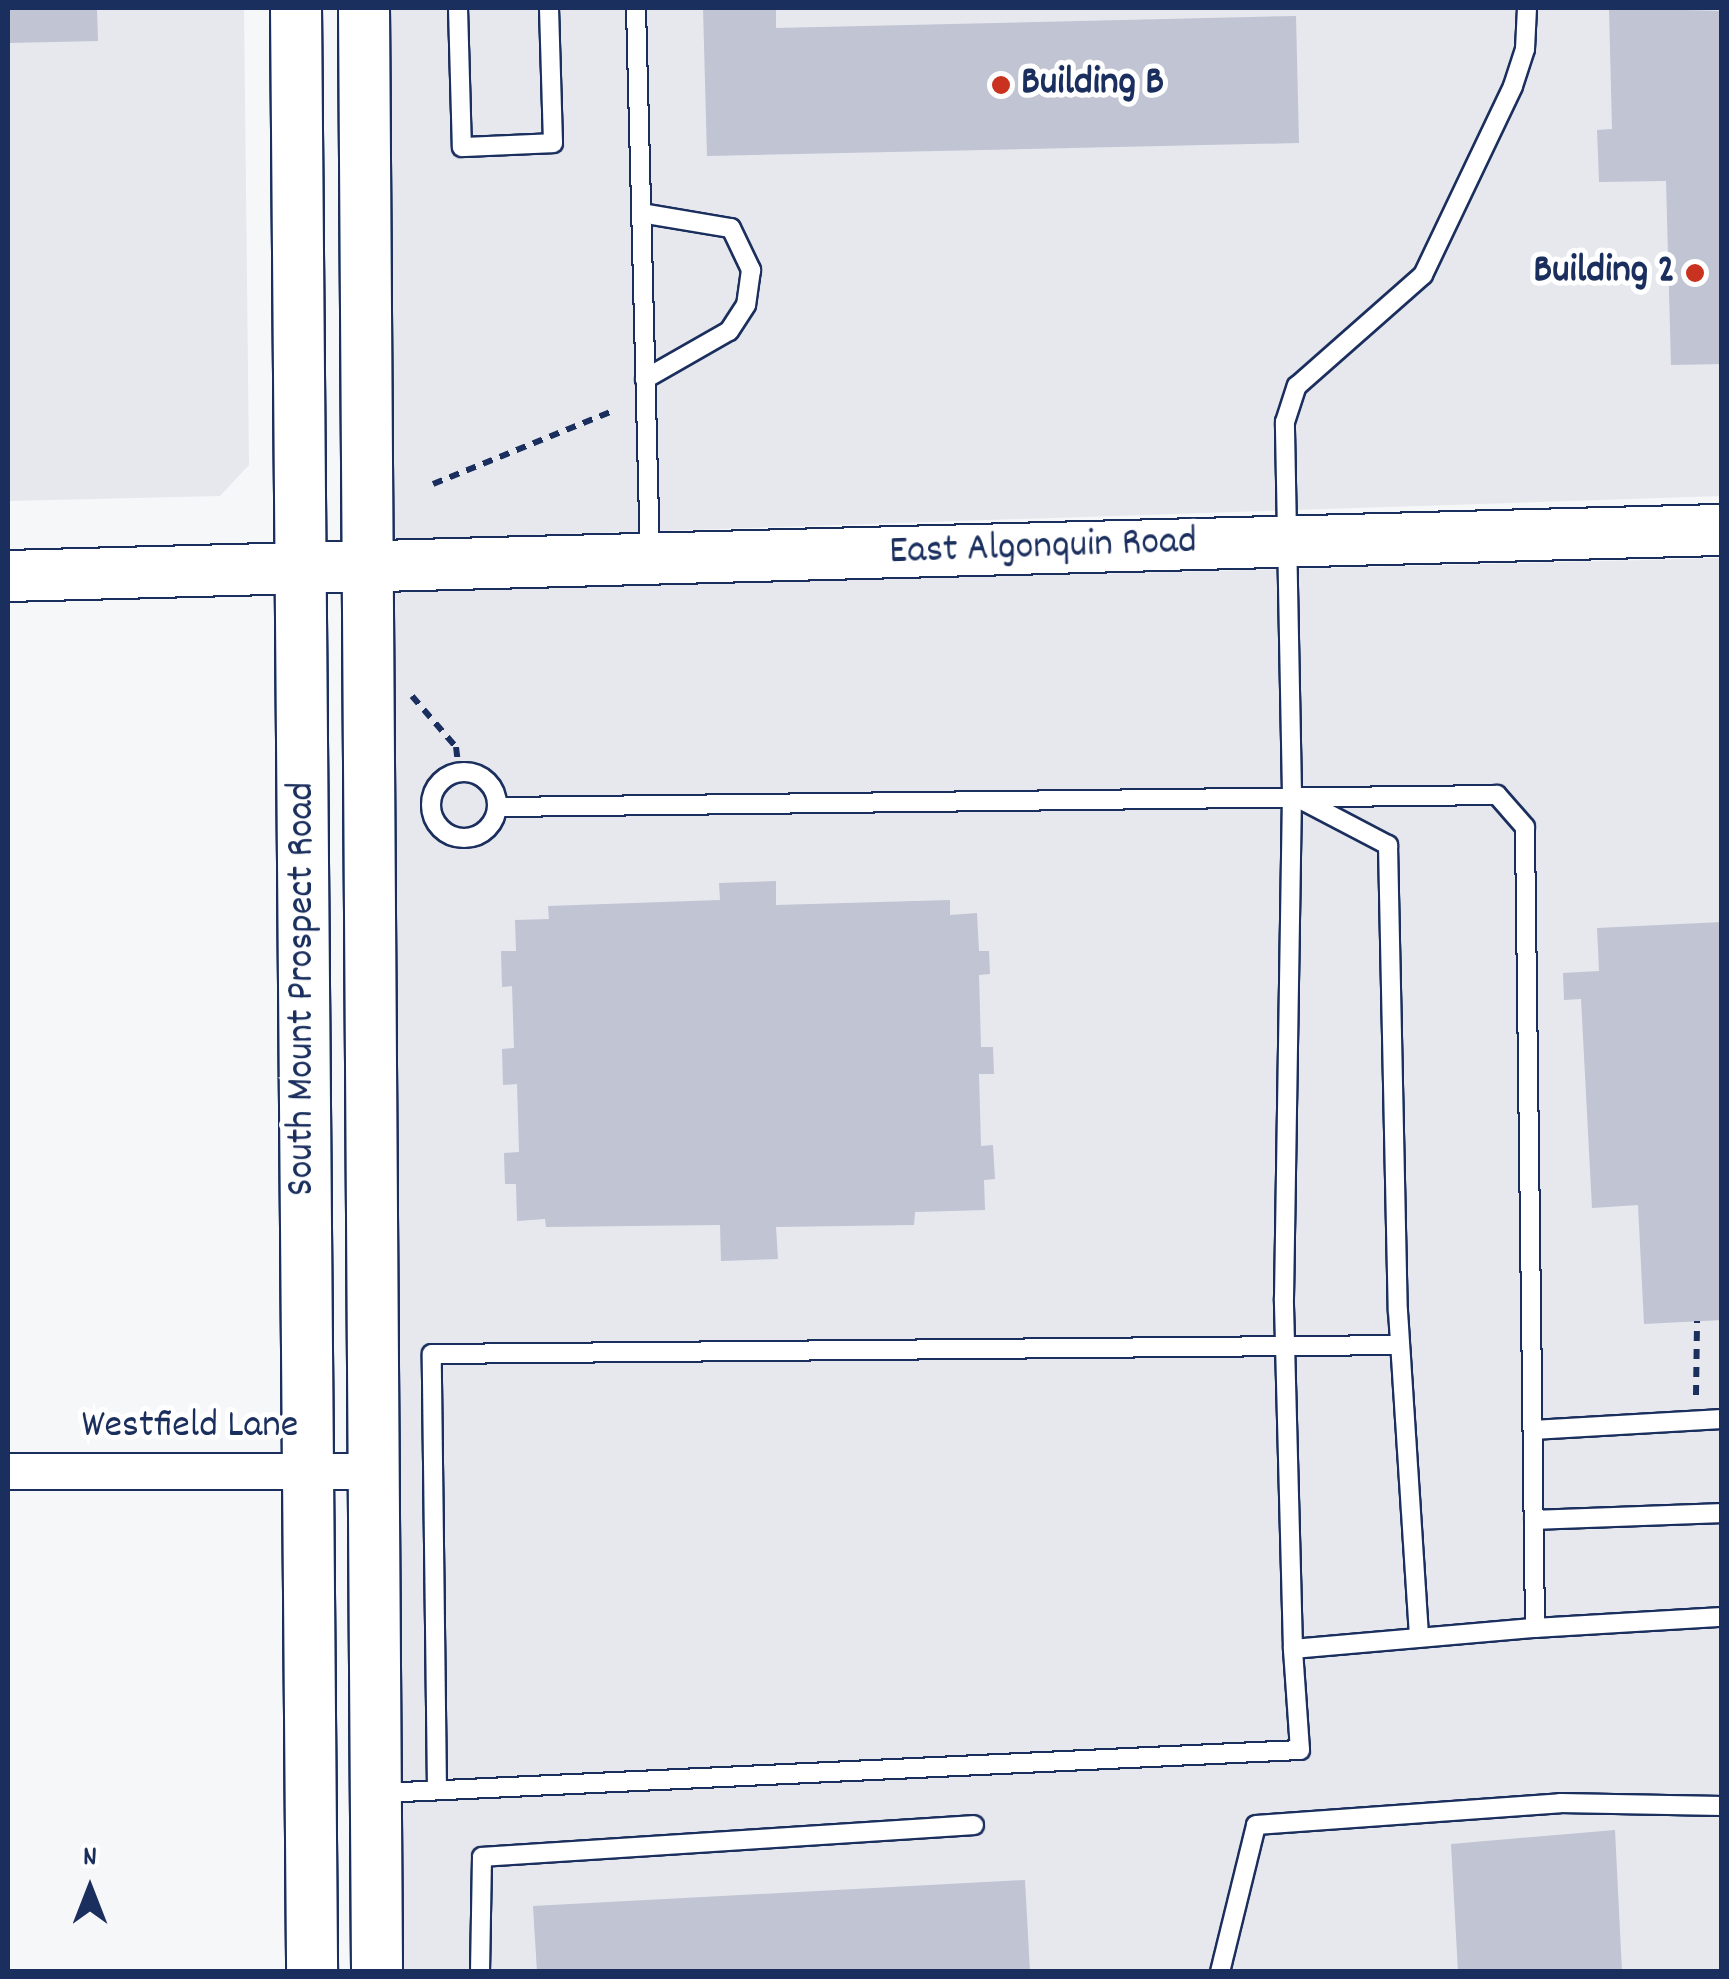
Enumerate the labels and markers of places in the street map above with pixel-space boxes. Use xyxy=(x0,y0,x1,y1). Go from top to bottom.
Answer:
place label: Building B xyxy=(1021,61,1164,109)
marker: Building B xyxy=(990,74,1012,96)
place label: Building 2 xyxy=(1533,249,1675,297)
marker: Building 2 xyxy=(1684,262,1706,284)

